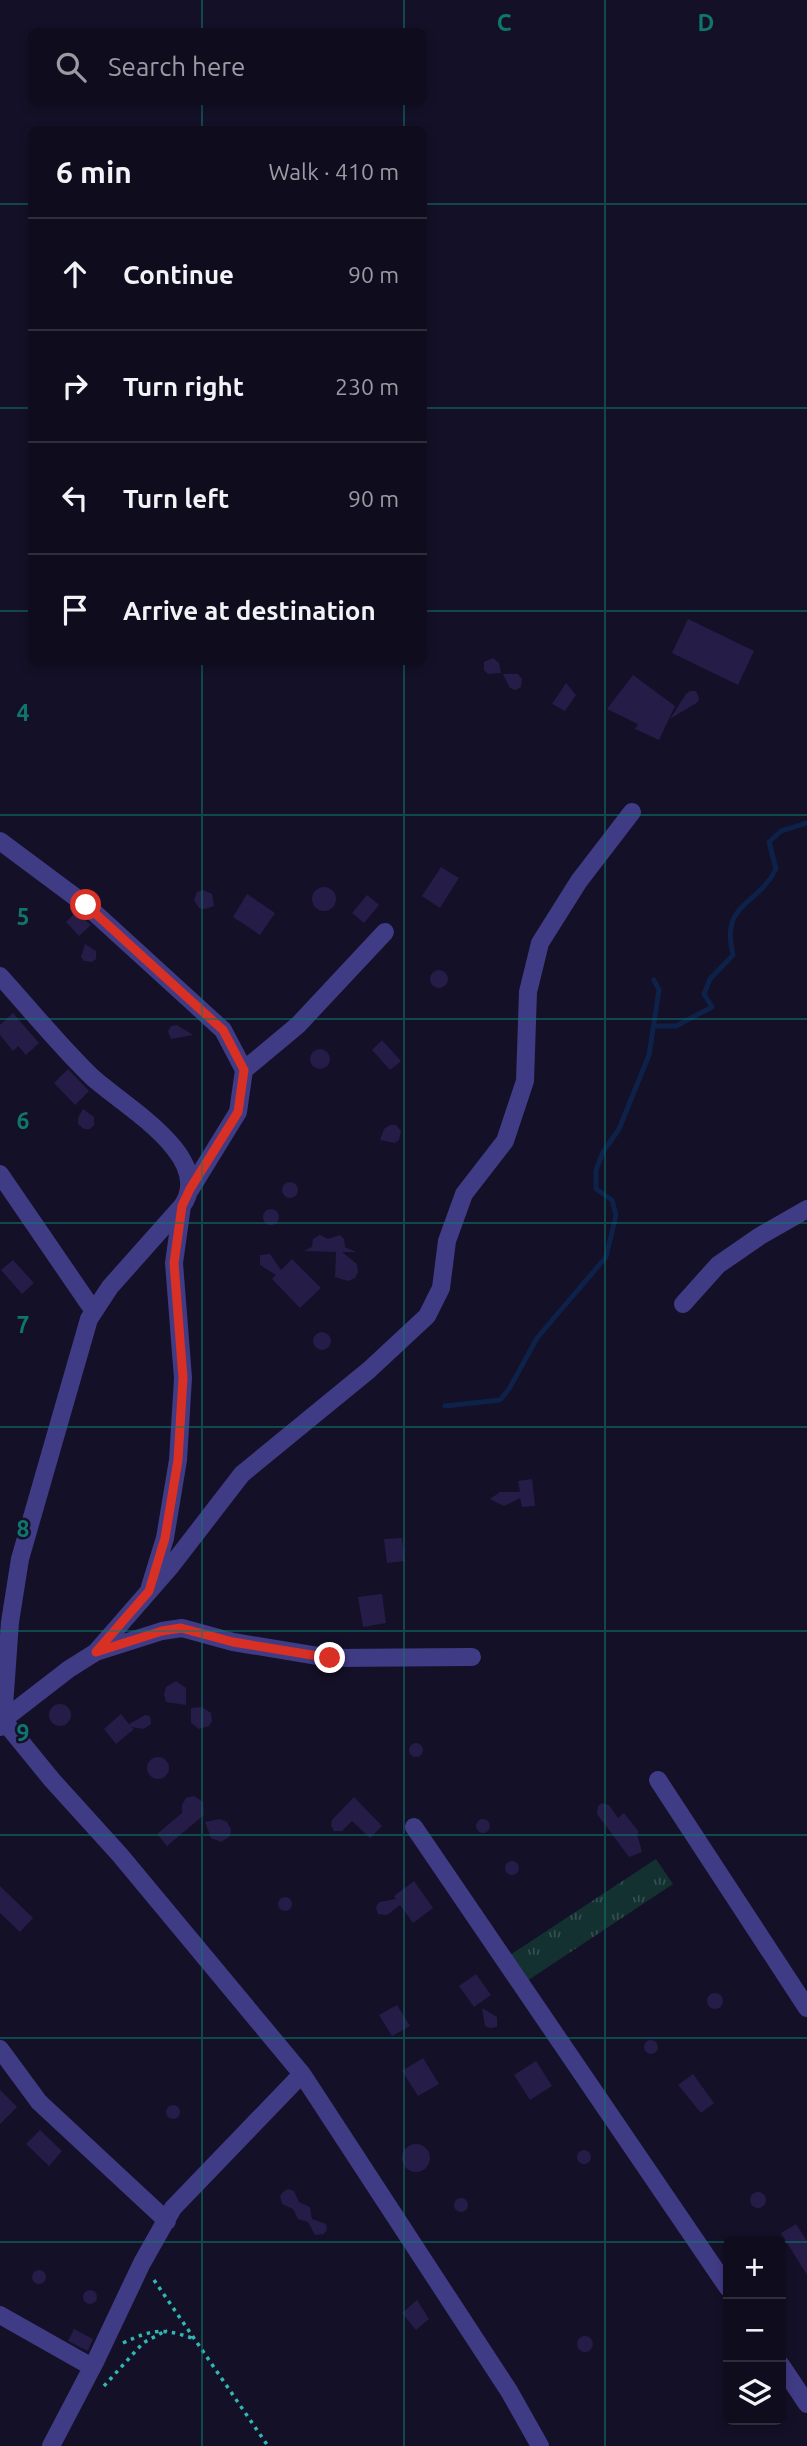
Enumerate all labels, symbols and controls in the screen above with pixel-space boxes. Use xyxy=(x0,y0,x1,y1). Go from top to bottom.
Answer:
text: C xyxy=(497,10,512,35)
text: D xyxy=(698,10,714,35)
search box xyxy=(28,28,427,105)
icon: search xyxy=(52,48,90,86)
text: Search here xyxy=(108,52,245,81)
text: 6 min xyxy=(56,155,132,189)
text: Walk · 410 m xyxy=(268,159,399,184)
icon: ahead xyxy=(56,255,94,293)
text: Continue xyxy=(123,260,234,289)
text: 90 m xyxy=(348,262,399,287)
icon: right xyxy=(56,367,94,405)
text: Turn right xyxy=(123,372,244,401)
text: 230 m xyxy=(335,374,399,399)
icon: left xyxy=(56,479,94,517)
text: Turn left xyxy=(123,484,229,513)
text: 90 m xyxy=(348,486,399,511)
icon: arrive xyxy=(56,591,94,629)
text: Arrive at destination xyxy=(123,596,376,625)
text: 4 xyxy=(17,700,30,725)
route start xyxy=(70,889,101,920)
text: 5 xyxy=(17,904,29,929)
text: 6 xyxy=(17,1108,30,1133)
text: 7 xyxy=(17,1312,29,1337)
text: 8 xyxy=(17,1516,29,1541)
route end xyxy=(314,1642,345,1673)
text: 9 xyxy=(17,1720,29,1745)
map controls xyxy=(723,2236,786,2425)
button: + xyxy=(723,2236,786,2299)
button: − xyxy=(723,2299,786,2362)
button: layers xyxy=(723,2362,786,2425)

